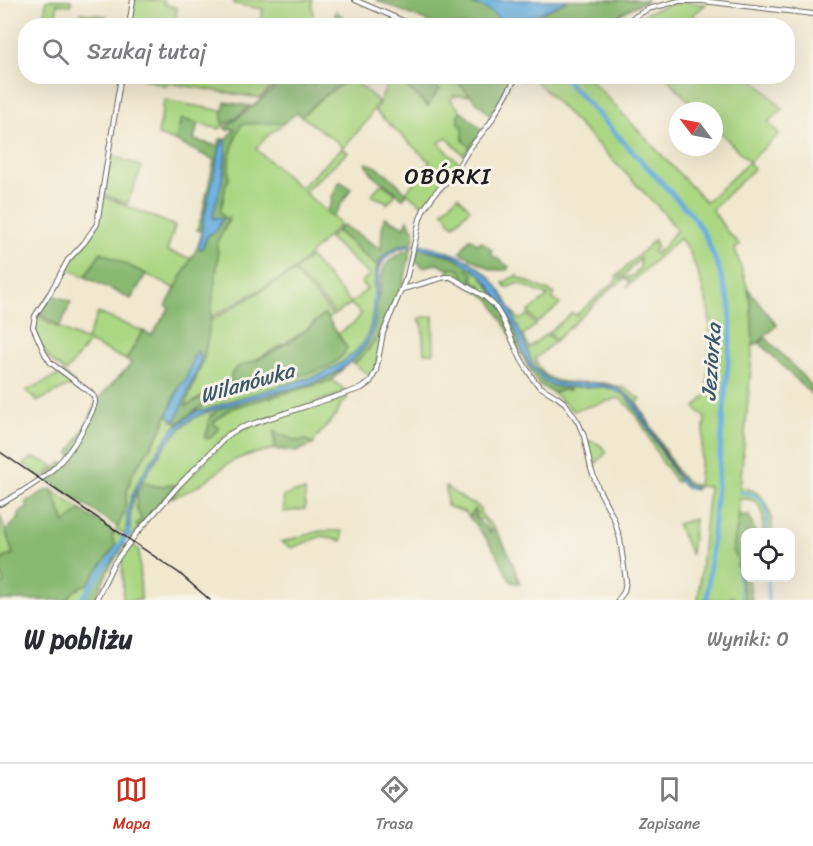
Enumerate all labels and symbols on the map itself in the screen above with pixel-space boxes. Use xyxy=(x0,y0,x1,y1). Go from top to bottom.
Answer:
north arrow xyxy=(669,102,723,156)
district label: OBÓRKI xyxy=(405,157,491,196)
water label: Jeziorka xyxy=(689,321,733,402)
water label: Wilanówka xyxy=(195,351,301,415)

